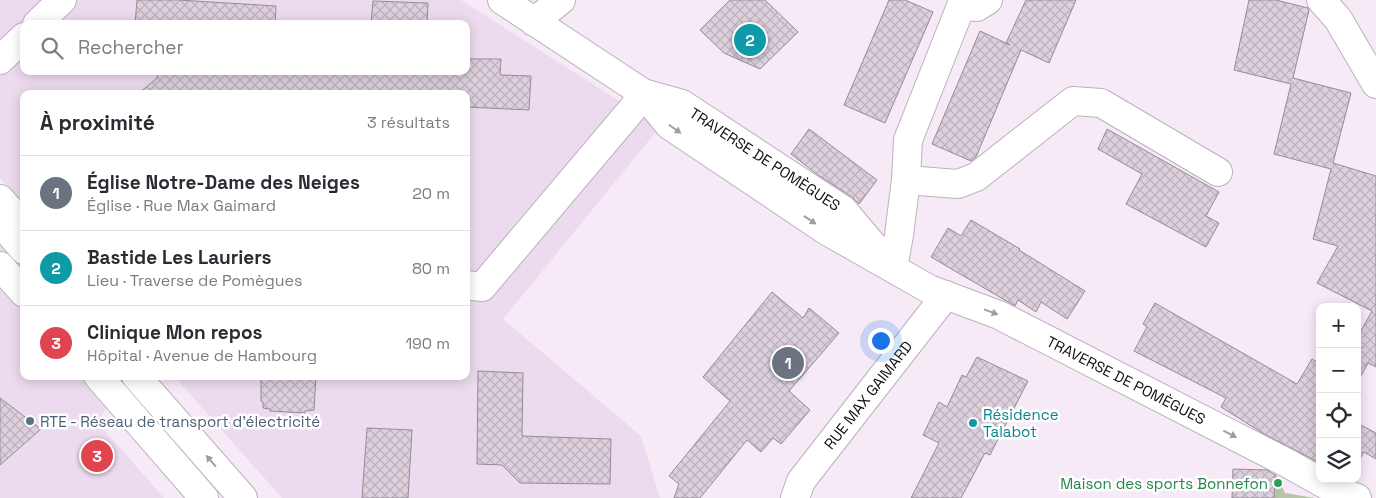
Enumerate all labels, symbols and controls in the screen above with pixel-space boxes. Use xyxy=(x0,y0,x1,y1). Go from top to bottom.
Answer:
search box xyxy=(20,20,470,75)
pin: 2 xyxy=(734,21,766,59)
icon: search xyxy=(38,34,66,62)
text: Rechercher xyxy=(78,35,184,60)
street label: TRAVERSE DE POMÈGUES xyxy=(686,103,844,215)
text: À proximité xyxy=(40,109,155,136)
text: 3 résultats xyxy=(367,112,450,133)
one-way arrow xyxy=(669,125,682,134)
text: Église Notre-Dame des Neiges xyxy=(87,170,360,195)
text: 1 xyxy=(52,183,60,204)
text: 20 m xyxy=(412,183,450,204)
text: Église · Rue Max Gaimard xyxy=(87,195,276,216)
one-way arrow xyxy=(804,215,817,225)
text: Bastide Les Lauriers xyxy=(87,245,271,270)
text: 2 xyxy=(51,258,61,279)
text: 80 m xyxy=(412,258,450,279)
text: Lieu · Traverse de Pomègues xyxy=(87,270,302,291)
map controls xyxy=(1316,303,1361,483)
button: + xyxy=(1316,303,1361,348)
one-way arrow xyxy=(984,309,999,316)
text: Clinique Mon repos xyxy=(87,320,263,345)
your location xyxy=(868,328,894,354)
street label: TRAVERSE DE POMÈGUES xyxy=(1043,332,1209,428)
text: 3 xyxy=(51,333,61,354)
text: 190 m xyxy=(405,333,450,354)
street label: RUE MAX GAIMARD xyxy=(820,337,916,453)
pin: 1 xyxy=(772,344,804,382)
text: Hôpital · Avenue de Hambourg xyxy=(87,345,317,366)
button: − xyxy=(1316,348,1361,393)
button: locate xyxy=(1316,393,1361,438)
place label: Résidence Talabot xyxy=(983,405,1059,441)
place label: RTE - Réseau de transport d'électricité xyxy=(40,412,320,431)
marker: RTE - Réseau de transport d'électricité xyxy=(24,415,36,427)
marker: Résidence Talabot xyxy=(967,417,979,429)
one-way arrow xyxy=(1222,430,1237,438)
pin: 3 xyxy=(81,437,113,475)
button: layers xyxy=(1316,438,1361,483)
one-way arrow xyxy=(205,456,217,468)
place label: Maison des sports Bonnefon xyxy=(1060,474,1268,493)
marker: Maison des sports Bonnefon xyxy=(1272,477,1284,489)

